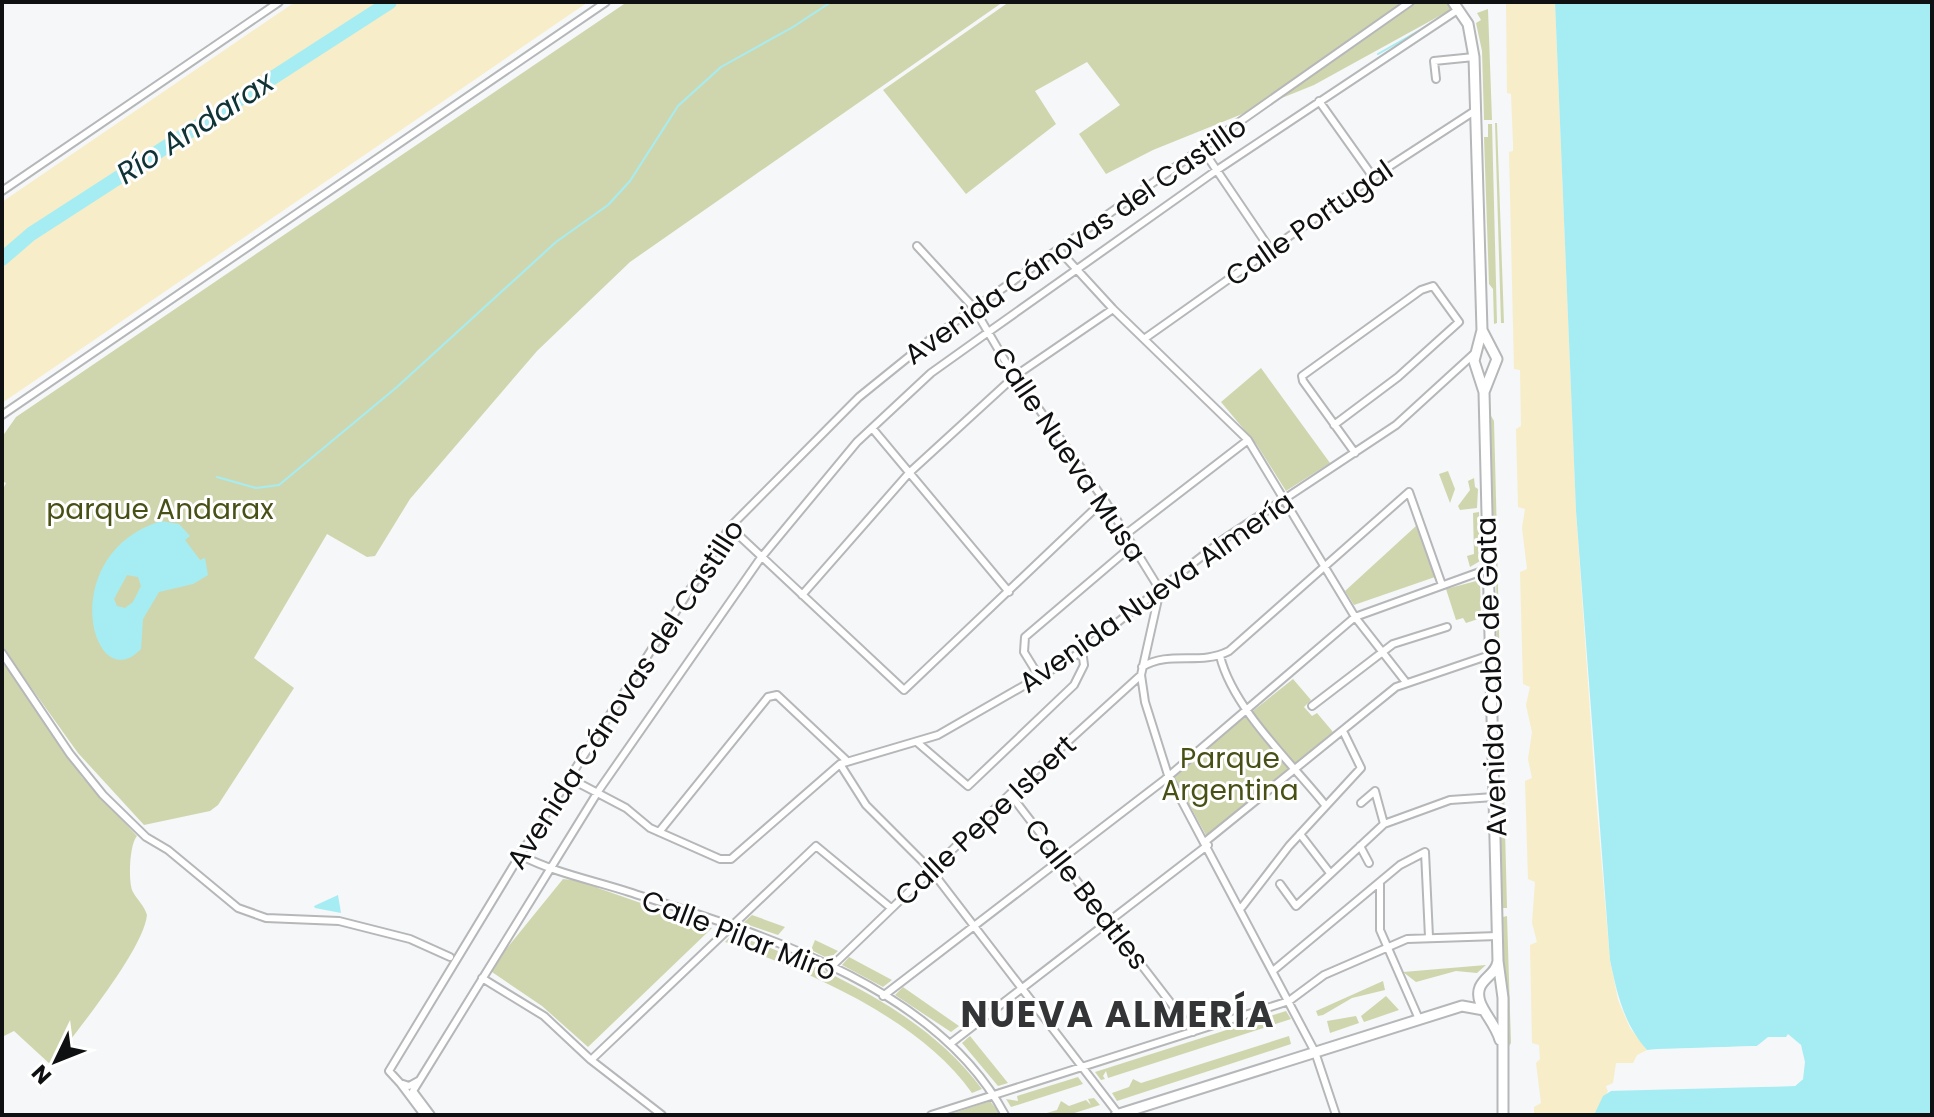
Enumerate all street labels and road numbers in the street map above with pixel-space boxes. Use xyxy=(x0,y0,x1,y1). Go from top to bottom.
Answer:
street label: Avenida Cánovas del Castillo xyxy=(896,107,1254,374)
street label: Calle Portugal xyxy=(1218,151,1401,296)
street label: Calle Nueva Musa xyxy=(982,339,1155,570)
street label: Avenida Nueva Almería xyxy=(1011,483,1302,702)
street label: Avenida Cánovas del Castillo xyxy=(497,512,753,877)
street label: Avenida Cabo de Gata xyxy=(1466,516,1517,838)
street label: Calle Pepe Isbert xyxy=(886,726,1085,915)
street label: Calle Beatles xyxy=(1015,811,1158,978)
street label: Calle Pilar Miró xyxy=(636,880,842,990)

